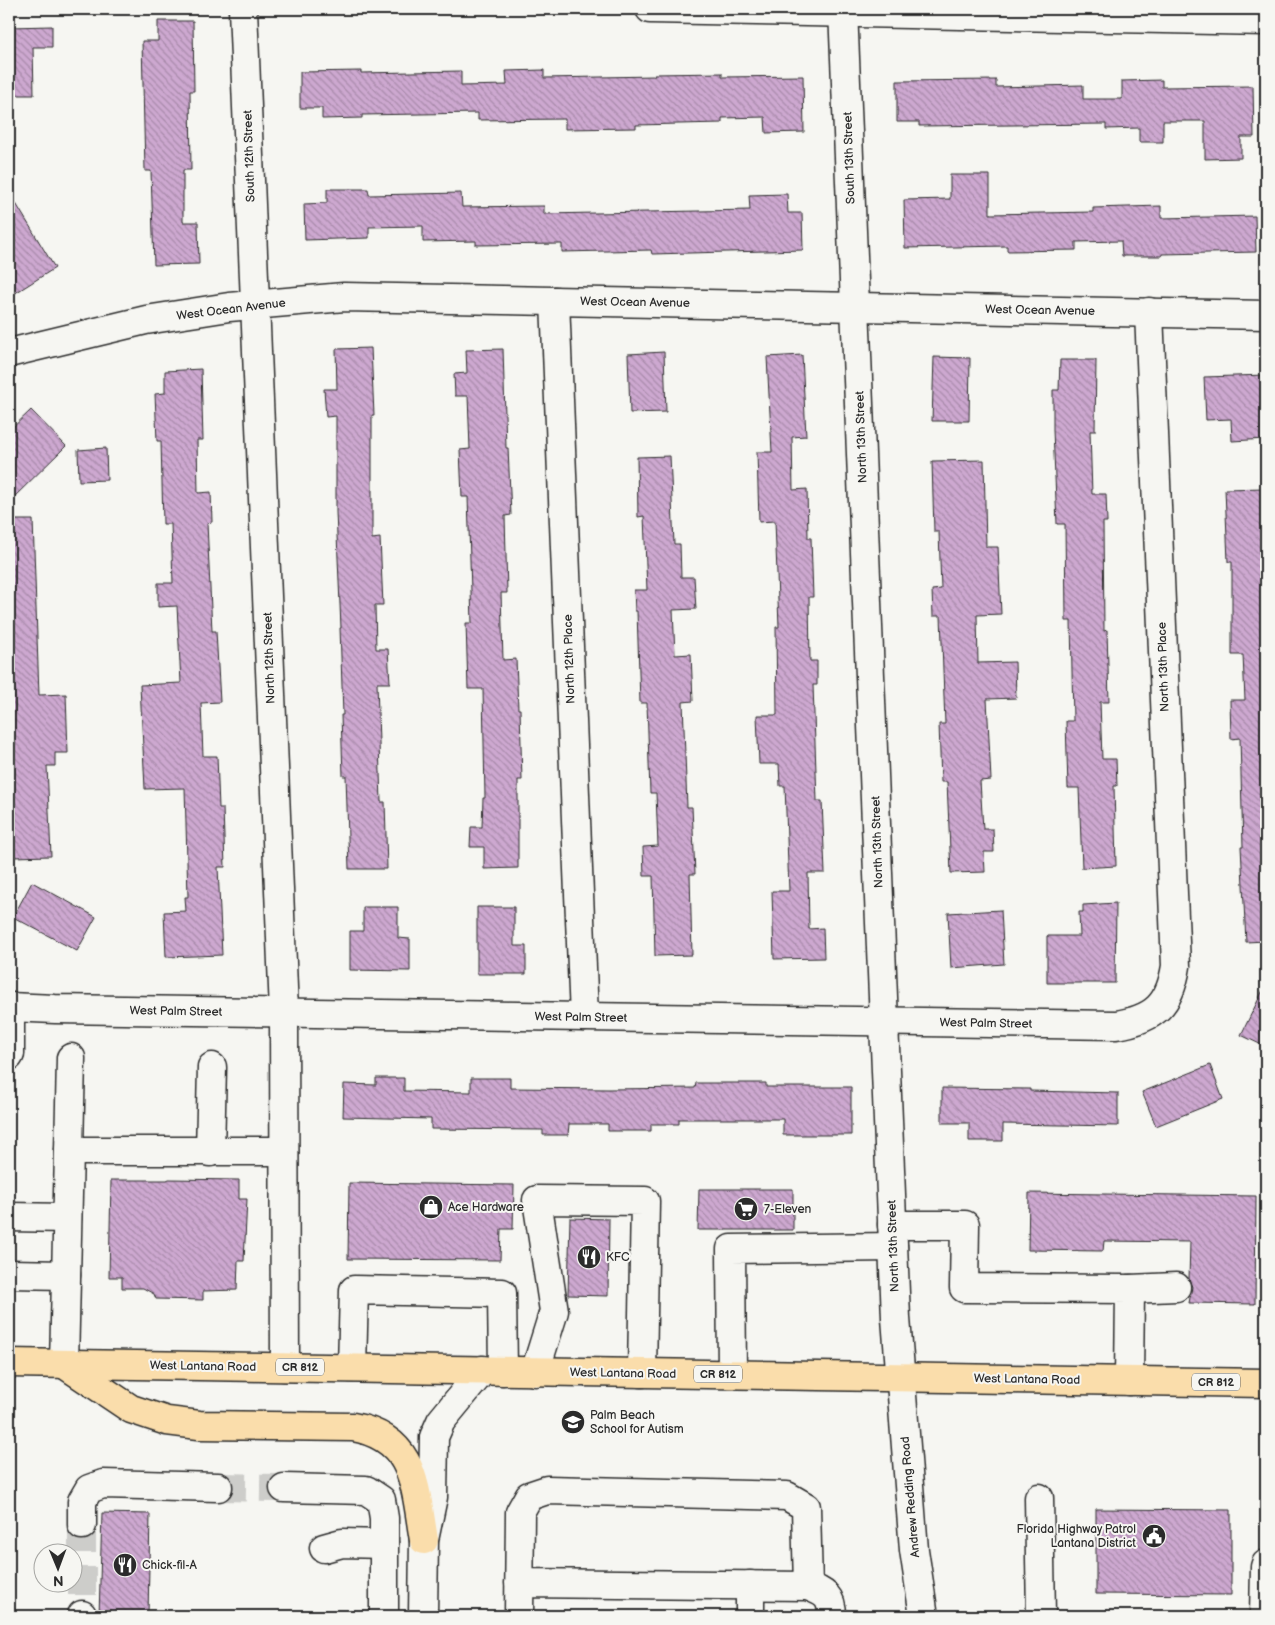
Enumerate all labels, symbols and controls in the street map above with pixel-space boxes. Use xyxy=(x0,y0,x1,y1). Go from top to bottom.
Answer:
street label: South 12th Street xyxy=(240,109,259,202)
street label: South 13th Street xyxy=(840,111,859,204)
street label: West Ocean Avenue xyxy=(580,294,690,311)
street label: West Ocean Avenue xyxy=(176,295,286,324)
street label: West Ocean Avenue xyxy=(985,302,1095,319)
street label: North 13th Street xyxy=(852,390,871,483)
street label: North 12th Street xyxy=(260,612,279,704)
street label: North 12th Place xyxy=(560,614,579,704)
street label: North 13th Place xyxy=(1154,622,1173,712)
street label: North 13th Street xyxy=(868,795,887,888)
street label: West Palm Street xyxy=(130,1003,223,1020)
street label: West Palm Street xyxy=(535,1009,628,1026)
street label: West Palm Street xyxy=(940,1015,1033,1032)
shop icon: Ace Hardware xyxy=(418,1194,444,1220)
supermarket icon: 7-Eleven xyxy=(733,1196,759,1222)
street label: North 13th Street xyxy=(884,1199,903,1292)
place label: Ace Hardware xyxy=(448,1200,524,1215)
place label: 7-Eleven xyxy=(764,1202,812,1217)
restaurant icon: KFC xyxy=(576,1244,602,1270)
place label: KFC xyxy=(606,1250,630,1265)
street label: West Lantana Road xyxy=(150,1358,256,1375)
road number: CR 812 xyxy=(276,1358,324,1375)
street label: West Lantana Road xyxy=(570,1365,676,1382)
road number: CR 812 xyxy=(694,1366,742,1382)
street label: West Lantana Road xyxy=(974,1371,1080,1388)
road number: CR 812 xyxy=(1192,1374,1240,1390)
place label: Palm Beach School for Autism xyxy=(590,1408,684,1437)
school or university icon: Palm Beach School for Autism xyxy=(560,1409,586,1435)
street label: Andrew Redding Road xyxy=(898,1436,923,1558)
place label: Florida Highway Patrol Lantana District xyxy=(1017,1522,1136,1551)
public building icon: Florida Highway Patrol Lantana District xyxy=(1141,1523,1167,1549)
north arrow xyxy=(32,1542,82,1592)
restaurant icon: Chick-fil-A xyxy=(112,1552,138,1578)
place label: Chick-fil-A xyxy=(142,1558,197,1573)
text: N xyxy=(53,1572,64,1589)

